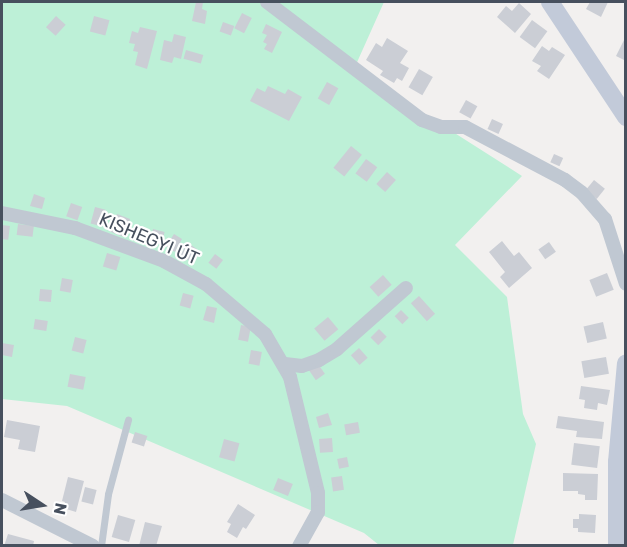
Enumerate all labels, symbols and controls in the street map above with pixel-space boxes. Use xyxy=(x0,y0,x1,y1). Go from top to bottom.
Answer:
street label: KISHEGYI ÚT xyxy=(96,208,202,270)
north arrow xyxy=(12,475,72,535)
text: N xyxy=(50,501,71,516)

